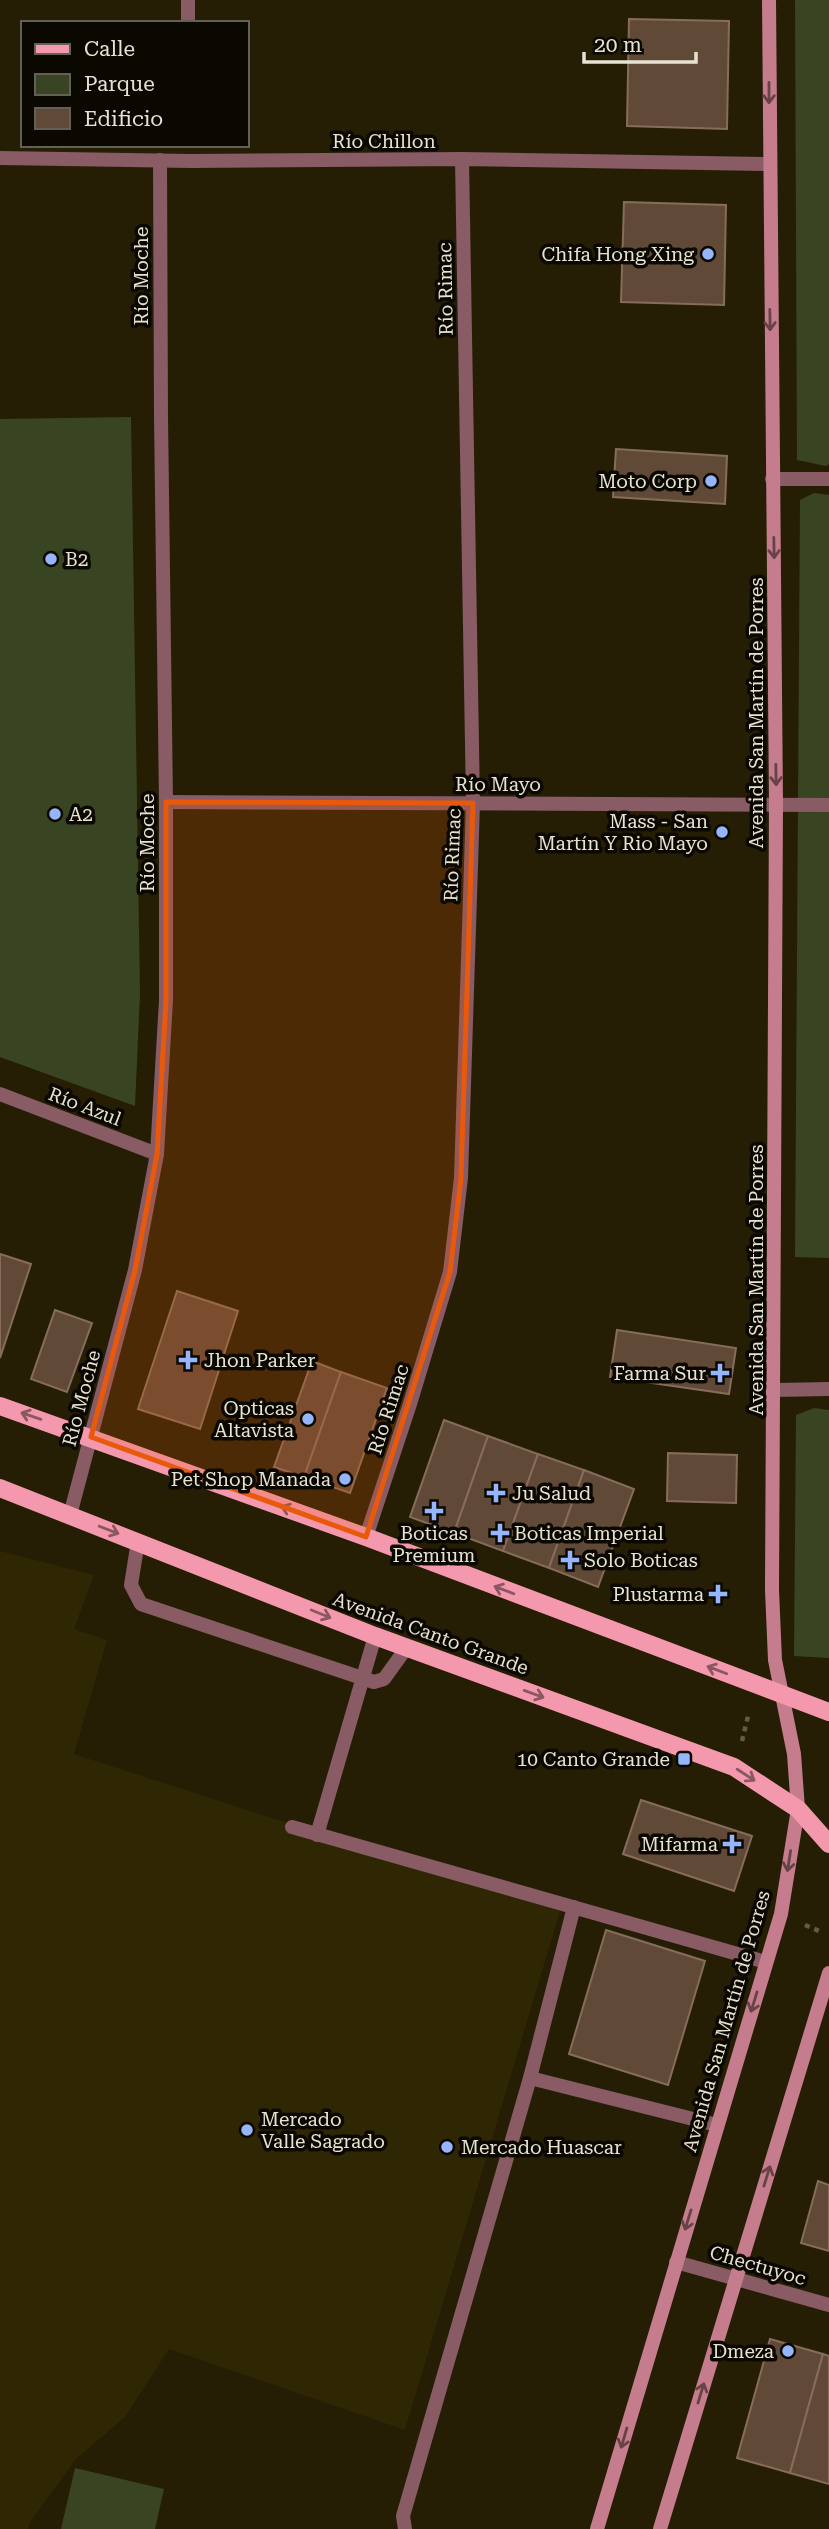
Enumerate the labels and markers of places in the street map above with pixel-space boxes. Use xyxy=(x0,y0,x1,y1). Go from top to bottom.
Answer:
place label: Chifa Hong Xing xyxy=(541,243,694,266)
marker: Chifa Hong Xing xyxy=(700,246,716,262)
place label: Moto Corp xyxy=(598,470,697,493)
marker: Moto Corp xyxy=(703,473,719,489)
place label: B2 xyxy=(65,548,88,571)
marker: B2 xyxy=(43,551,59,567)
place label: A2 xyxy=(69,803,93,826)
marker: A2 xyxy=(47,806,63,822)
place label: Mass - San Martín Y Rio Mayo xyxy=(538,810,708,855)
marker: Mass - San Martín Y Rio Mayo xyxy=(714,824,730,840)
place label: Jhon Parker xyxy=(204,1349,315,1372)
marker: Jhon Parker xyxy=(178,1350,198,1370)
place label: Farma Sur xyxy=(614,1362,706,1385)
marker: Farma Sur xyxy=(712,1365,728,1381)
place label: Opticas Altavista xyxy=(214,1397,295,1442)
marker: Opticas Altavista xyxy=(300,1411,316,1427)
place label: Pet Shop Manada xyxy=(171,1468,332,1491)
marker: Pet Shop Manada xyxy=(337,1471,353,1487)
place label: Ju Salud xyxy=(512,1482,591,1505)
marker: Ju Salud xyxy=(486,1483,506,1503)
marker: Boticas Premium xyxy=(426,1503,442,1519)
place label: Boticas Premium xyxy=(393,1522,475,1567)
place label: Boticas Imperial xyxy=(514,1522,664,1545)
marker: Boticas Imperial xyxy=(492,1525,508,1541)
place label: Solo Boticas xyxy=(584,1549,698,1572)
marker: Solo Boticas xyxy=(562,1552,578,1568)
place label: Plustarma xyxy=(612,1583,705,1606)
marker: Plustarma xyxy=(710,1586,726,1602)
place label: 10 Canto Grande xyxy=(517,1748,670,1771)
marker: 10 Canto Grande xyxy=(676,1751,692,1767)
place label: Mifarma xyxy=(641,1833,719,1856)
marker: Mifarma xyxy=(724,1836,740,1852)
place label: Mercado Valle Sagrado xyxy=(261,2108,385,2153)
marker: Mercado Valle Sagrado xyxy=(239,2122,255,2138)
place label: Mercado Huascar xyxy=(461,2136,622,2159)
marker: Mercado Huascar xyxy=(439,2139,455,2155)
place label: Dmeza xyxy=(712,2340,775,2363)
marker: Dmeza xyxy=(780,2343,796,2359)

